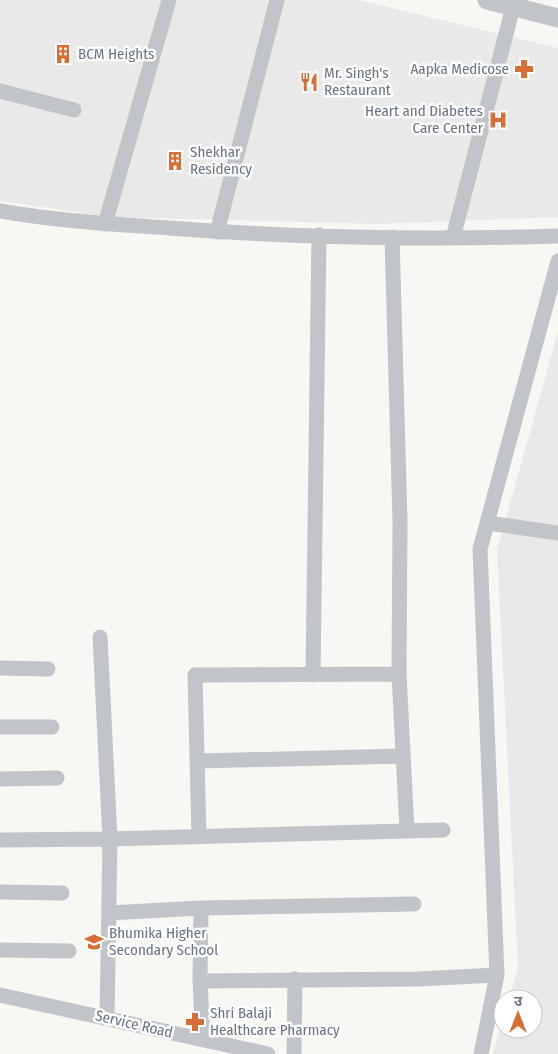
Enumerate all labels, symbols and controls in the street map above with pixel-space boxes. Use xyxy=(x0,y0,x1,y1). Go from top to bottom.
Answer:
building icon: BCM Heights xyxy=(52,43,74,65)
place label: BCM Heights xyxy=(78,45,155,63)
pharmacy icon: Aapka Medicose xyxy=(513,58,535,80)
place label: Aapka Medicose xyxy=(410,60,509,78)
place label: Mr. Singh's Restaurant xyxy=(324,64,391,99)
restaurant icon: Mr. Singh's Restaurant xyxy=(298,71,320,93)
place label: Heart and Diabetes Care Center xyxy=(365,102,484,137)
hospital icon: Heart and Diabetes Care Center xyxy=(487,109,509,131)
place label: Shekhar Residency xyxy=(190,143,252,178)
building icon: Shekhar Residency xyxy=(164,150,186,172)
place label: Bhumika Higher Secondary School xyxy=(109,924,218,959)
school or university icon: Bhumika Higher Secondary School xyxy=(83,931,105,953)
north arrow xyxy=(493,989,543,1039)
text: उ xyxy=(514,993,523,1010)
place label: Shri Balaji Healthcare Pharmacy xyxy=(210,1004,340,1039)
street label: Service Road xyxy=(94,1006,174,1042)
pharmacy icon: Shri Balaji Healthcare Pharmacy xyxy=(184,1011,206,1033)

